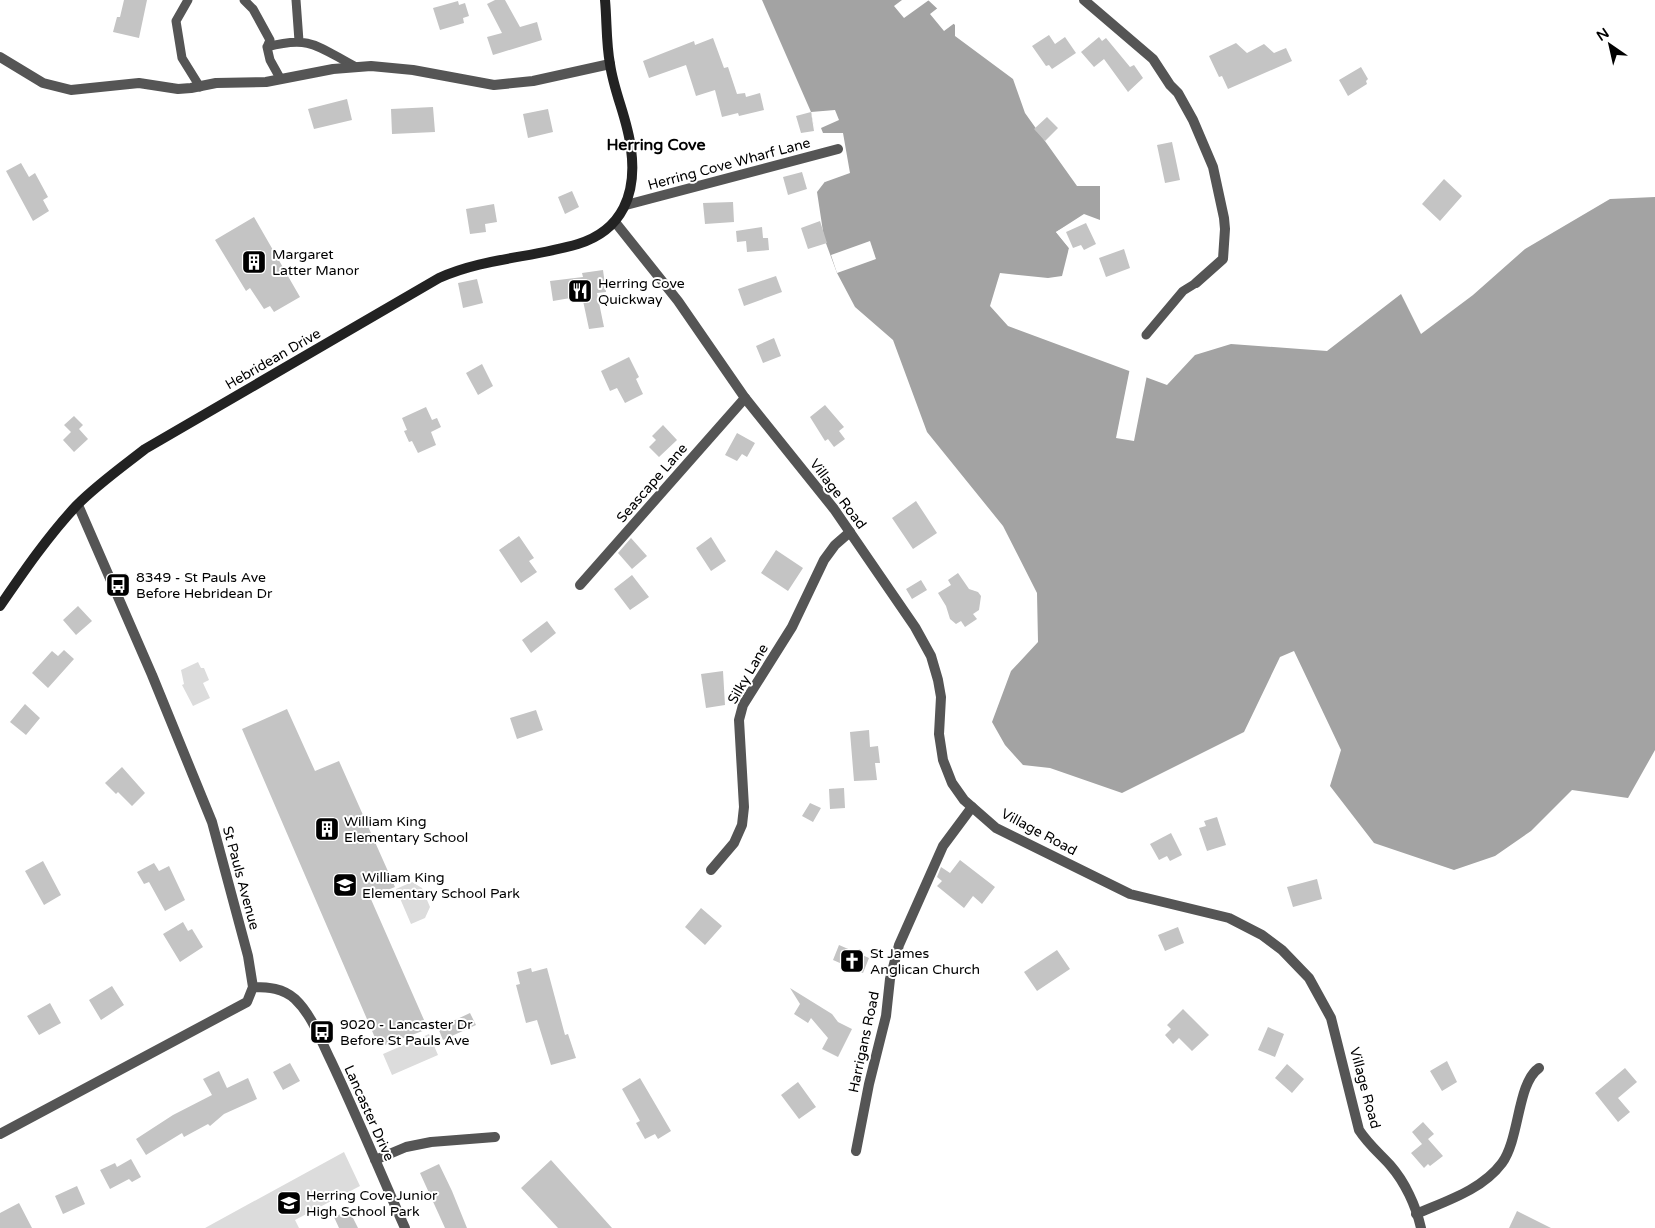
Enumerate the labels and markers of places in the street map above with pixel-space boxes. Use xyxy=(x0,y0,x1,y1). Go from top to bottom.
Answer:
place label: Margaret Latter Manor xyxy=(272,246,360,279)
building icon: Margaret Latter Manor xyxy=(241,249,267,275)
place label: Herring Cove Quickway xyxy=(598,275,685,308)
restaurant icon: Herring Cove Quickway xyxy=(567,278,593,304)
place label: 8349 - St Pauls Ave Before Hebridean Dr xyxy=(136,569,273,602)
bus stop icon: 8349 - St Pauls Ave Before Hebridean Dr xyxy=(105,572,131,598)
place label: William King Elementary School xyxy=(344,813,468,846)
building icon: William King Elementary School xyxy=(314,816,340,842)
place label: William King Elementary School Park xyxy=(362,869,520,902)
school or university icon: William King Elementary School Park xyxy=(332,872,358,898)
place label: St James Anglican Church xyxy=(870,945,980,978)
church icon: St James Anglican Church xyxy=(839,948,865,974)
place label: 9020 - Lancaster Dr Before St Pauls Ave xyxy=(340,1016,473,1049)
bus stop icon: 9020 - Lancaster Dr Before St Pauls Ave xyxy=(309,1019,335,1045)
place label: Herring Cove Junior High School Park xyxy=(306,1187,438,1220)
school or university icon: Herring Cove Junior High School Park xyxy=(276,1190,302,1216)

